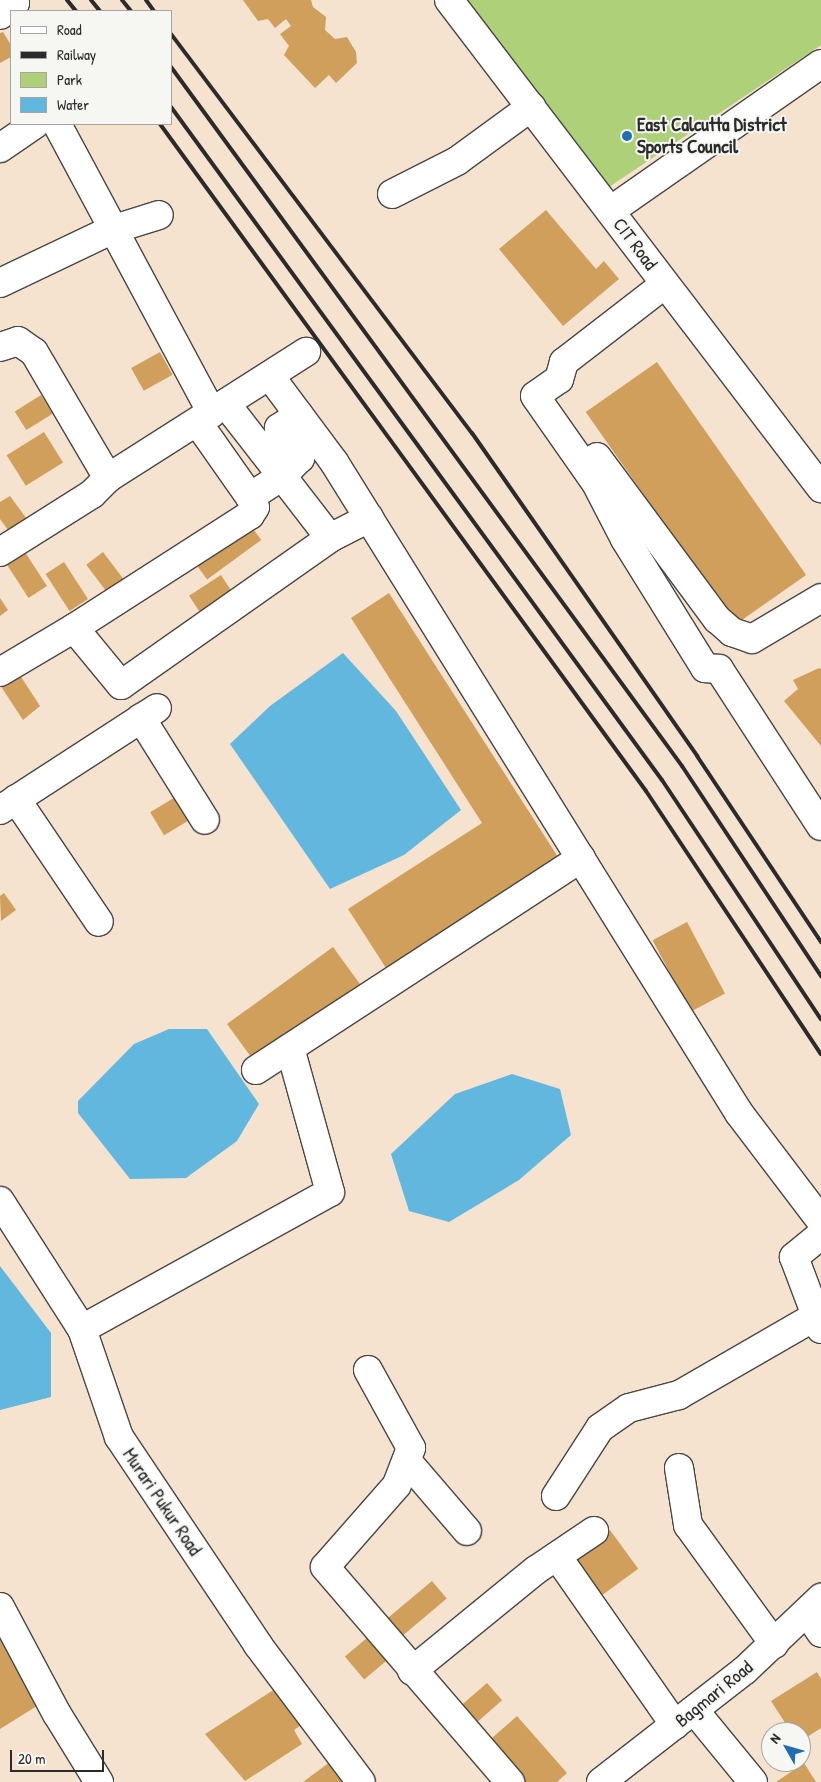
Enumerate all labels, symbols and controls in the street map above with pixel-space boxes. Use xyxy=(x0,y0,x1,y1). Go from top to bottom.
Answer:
legend xyxy=(10,10,172,125)
text: Road xyxy=(57,19,82,40)
text: Railway xyxy=(57,44,96,65)
text: Park xyxy=(57,69,82,90)
text: Water xyxy=(57,94,89,115)
place label: East Calcutta District Sports Council xyxy=(637,114,786,158)
marker: East Calcutta District Sports Council xyxy=(621,130,633,142)
street label: CIT Road xyxy=(608,213,662,275)
street label: Murari Pukur Road xyxy=(118,1444,206,1560)
street label: Bagmari Road xyxy=(671,1656,757,1732)
north arrow xyxy=(761,1722,811,1772)
text: N xyxy=(765,1729,784,1747)
scale bar xyxy=(12,1740,106,1772)
text: 20 m xyxy=(18,1748,45,1769)

